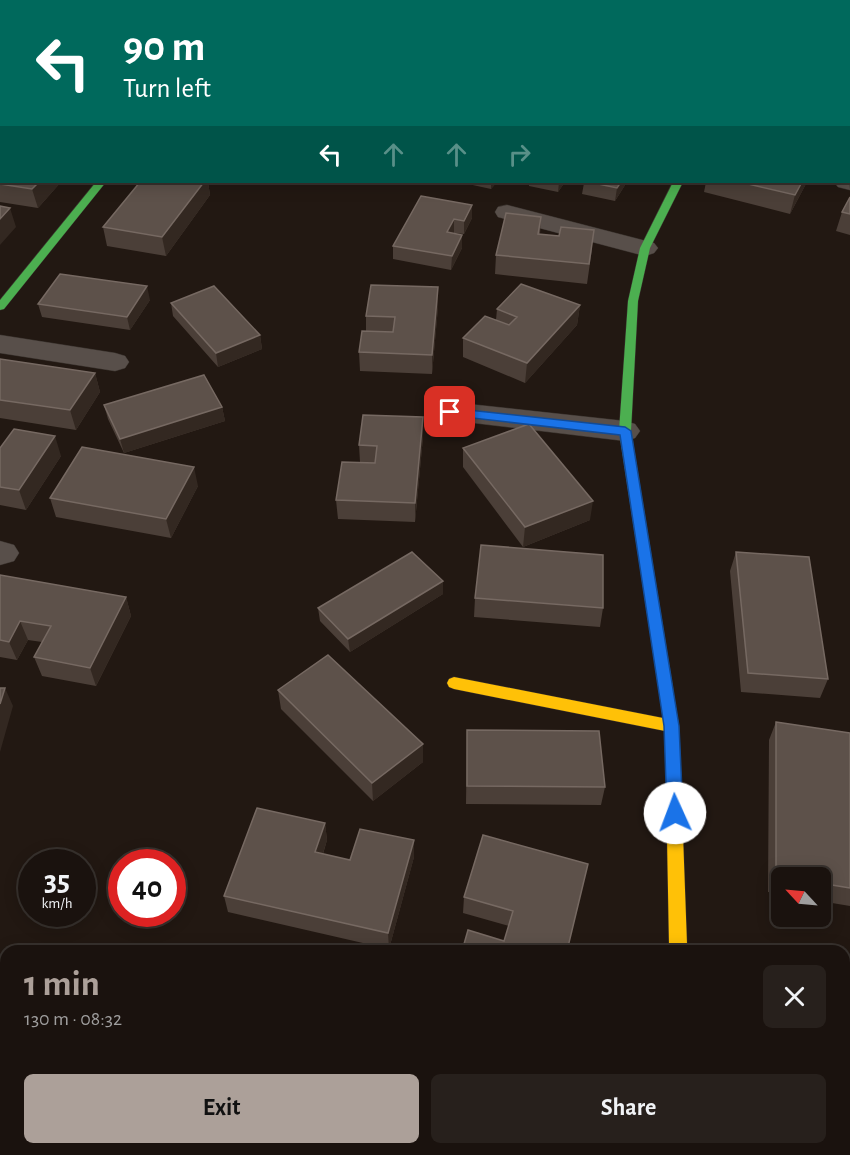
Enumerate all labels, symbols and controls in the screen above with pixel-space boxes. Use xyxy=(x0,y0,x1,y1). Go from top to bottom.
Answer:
icon: left xyxy=(24,24,102,102)
text: 90 m xyxy=(123,26,205,68)
text: Turn left xyxy=(123,75,211,102)
icon: left xyxy=(314,138,347,171)
icon: ahead xyxy=(377,138,410,171)
icon: ahead xyxy=(440,138,473,171)
icon: right xyxy=(503,138,536,171)
pin xyxy=(424,386,475,437)
icon: arrive xyxy=(433,395,466,428)
position arrow xyxy=(643,781,707,845)
speed limit sign: 40 xyxy=(108,849,186,927)
text: 35 xyxy=(44,866,70,896)
north arrow xyxy=(771,867,831,927)
map controls xyxy=(771,867,831,927)
text: km/h xyxy=(42,896,72,911)
button: close xyxy=(763,965,826,1028)
text: 1 min xyxy=(24,966,100,1002)
text: 130 m · 08:32 xyxy=(24,1009,122,1029)
button: Exit xyxy=(24,1074,419,1143)
button: Share xyxy=(431,1074,826,1143)

